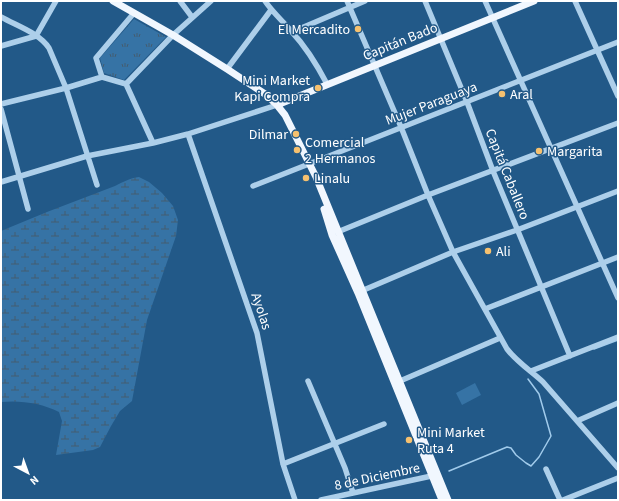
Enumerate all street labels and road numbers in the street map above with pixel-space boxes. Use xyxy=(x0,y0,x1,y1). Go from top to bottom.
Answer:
street label: Capitán Bado xyxy=(360,18,441,66)
street label: Mujer Paraguaya xyxy=(383,77,480,131)
street label: Capitá Caballero xyxy=(480,126,534,223)
street label: Ayolas xyxy=(246,290,276,333)
street label: 8 de Diciembre xyxy=(333,458,422,496)

